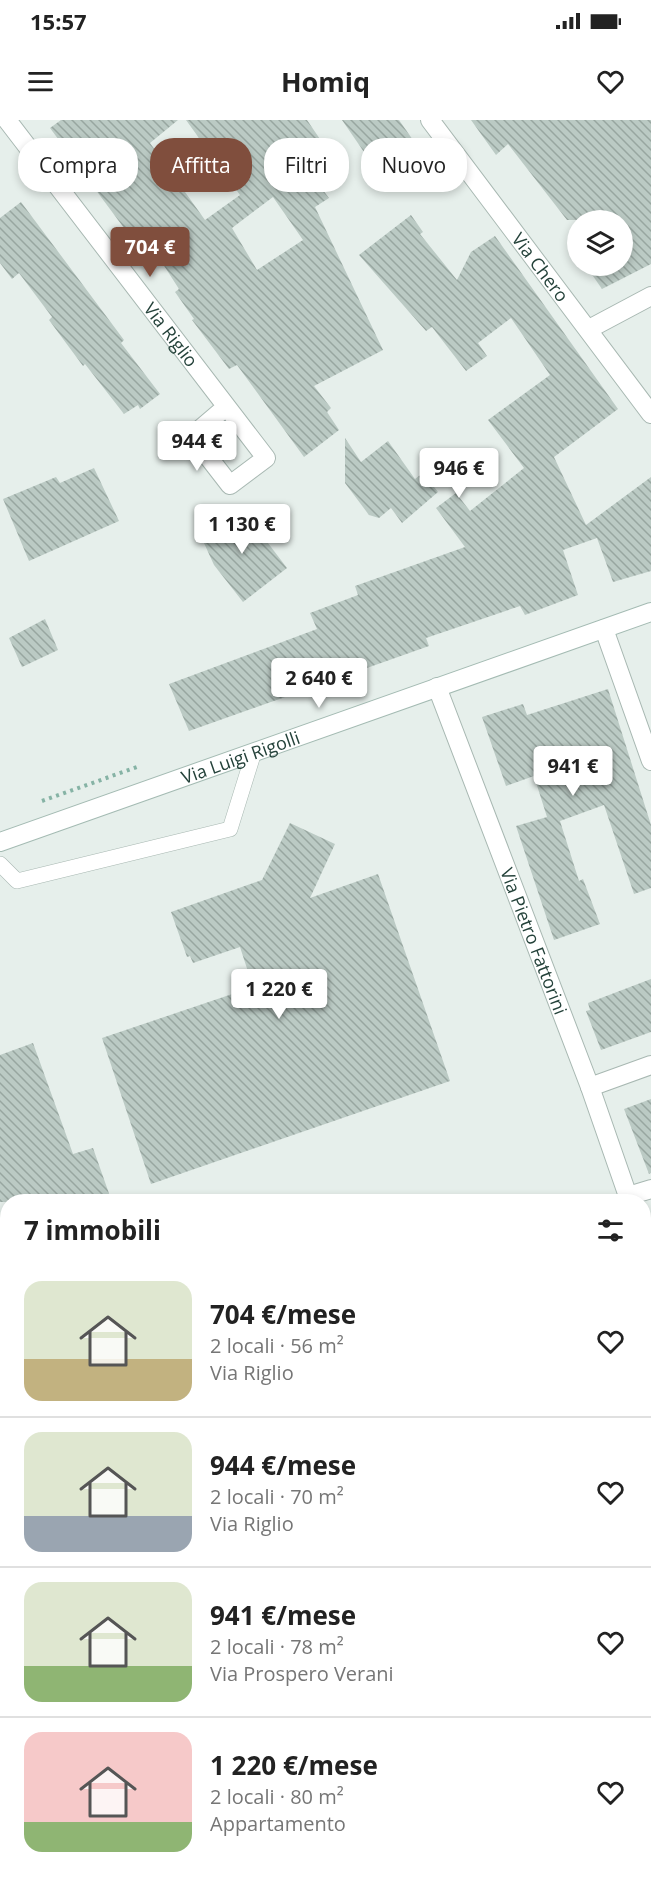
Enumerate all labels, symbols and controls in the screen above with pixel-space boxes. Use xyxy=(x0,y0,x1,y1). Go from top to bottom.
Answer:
text: 15:57 xyxy=(30,6,87,36)
text: Homiq xyxy=(281,63,370,100)
icon: menu xyxy=(24,65,57,98)
icon: heart xyxy=(594,65,627,98)
chip: Compra xyxy=(18,138,138,192)
chip: Affitta xyxy=(150,138,252,192)
chip: Filtri xyxy=(264,138,349,192)
chip: Nuovo xyxy=(361,138,467,192)
map controls xyxy=(567,210,633,276)
button: layers xyxy=(567,210,633,276)
pin: 704 € xyxy=(108,227,192,278)
street label: Via Chero xyxy=(507,228,574,307)
text: 704 € xyxy=(125,233,175,260)
street label: Via Riglio xyxy=(139,297,204,372)
pin: 944 € xyxy=(155,421,239,472)
text: 944 € xyxy=(172,427,222,454)
pin: 946 € xyxy=(417,448,501,499)
text: 946 € xyxy=(434,454,484,481)
pin: 1 130 € xyxy=(187,504,297,555)
text: 1 130 € xyxy=(208,510,276,537)
pin: 2 640 € xyxy=(264,658,374,709)
text: 2 640 € xyxy=(285,664,353,691)
street label: Via Luigi Rigolli xyxy=(178,725,303,789)
pin: 941 € xyxy=(531,746,615,797)
text: 941 € xyxy=(548,752,598,779)
street label: Via Pietro Fattorini xyxy=(495,864,573,1018)
pin: 1 220 € xyxy=(224,969,334,1020)
text: 1 220 € xyxy=(245,975,313,1002)
text: 7 immobili xyxy=(24,1212,161,1248)
icon: filters xyxy=(594,1214,627,1247)
text: 704 €/mese xyxy=(210,1296,356,1332)
icon: home xyxy=(72,1305,144,1377)
icon: heart xyxy=(594,1325,627,1358)
text: 2 locali · 56 m² xyxy=(210,1332,344,1359)
text: Via Riglio xyxy=(210,1359,294,1386)
text: 944 €/mese xyxy=(210,1447,356,1483)
icon: home xyxy=(72,1456,144,1528)
icon: heart xyxy=(594,1476,627,1509)
text: 2 locali · 70 m² xyxy=(210,1483,344,1510)
text: Via Riglio xyxy=(210,1510,294,1537)
text: 941 €/mese xyxy=(210,1597,356,1633)
icon: home xyxy=(72,1606,144,1678)
icon: heart xyxy=(594,1626,627,1659)
text: 2 locali · 78 m² xyxy=(210,1633,344,1660)
text: Via Prospero Verani xyxy=(210,1660,394,1687)
text: 1 220 €/mese xyxy=(210,1747,378,1783)
icon: home xyxy=(72,1756,144,1828)
icon: heart xyxy=(594,1776,627,1809)
text: 2 locali · 80 m² xyxy=(210,1783,344,1810)
text: Appartamento xyxy=(210,1810,346,1837)

